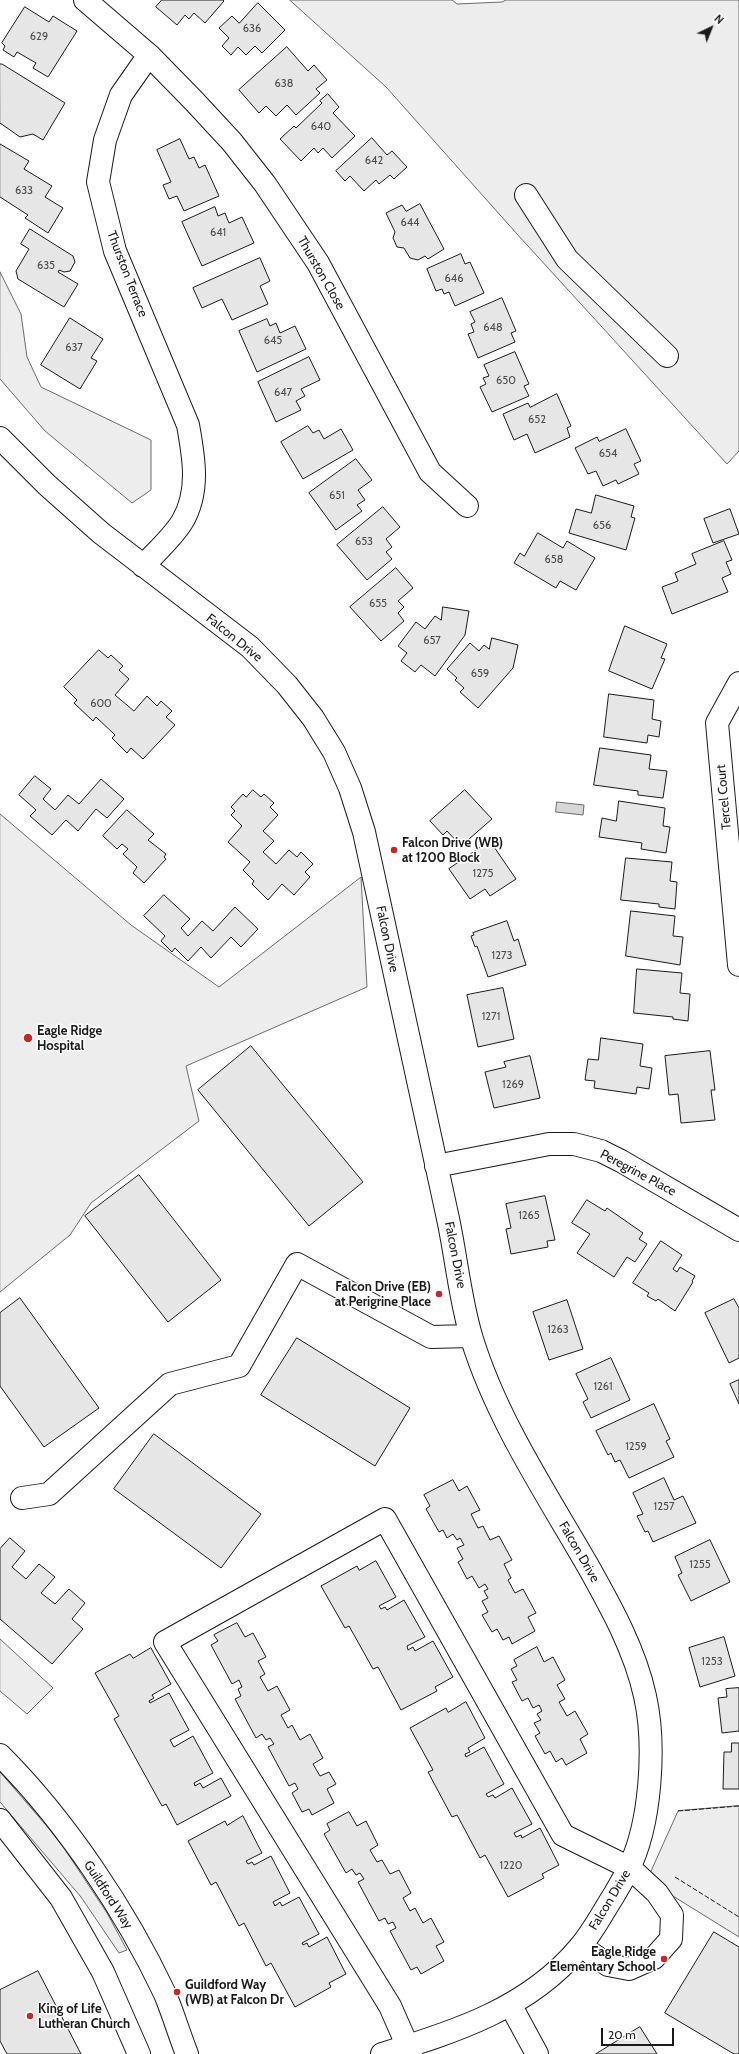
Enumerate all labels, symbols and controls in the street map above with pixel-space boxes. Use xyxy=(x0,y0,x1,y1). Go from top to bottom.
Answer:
north arrow xyxy=(691,8,731,48)
text: N xyxy=(712,11,727,27)
house number: 636 xyxy=(243,22,261,36)
house number: 629 xyxy=(30,30,48,44)
house number: 638 xyxy=(275,77,293,91)
house number: 640 xyxy=(311,120,331,134)
house number: 642 xyxy=(365,154,383,168)
house number: 633 xyxy=(15,184,33,198)
house number: 644 xyxy=(401,216,419,230)
house number: 641 xyxy=(210,226,226,240)
street label: Thurston Terrace xyxy=(103,229,151,319)
street label: Thurston Close xyxy=(294,234,348,312)
house number: 635 xyxy=(37,259,55,273)
house number: 646 xyxy=(445,272,463,286)
house number: 648 xyxy=(483,321,503,335)
house number: 645 xyxy=(264,334,282,348)
house number: 637 xyxy=(65,341,83,355)
house number: 650 xyxy=(496,374,516,388)
house number: 647 xyxy=(274,386,292,400)
house number: 652 xyxy=(528,413,546,427)
house number: 654 xyxy=(599,447,617,461)
house number: 651 xyxy=(329,489,345,503)
house number: 656 xyxy=(593,519,611,533)
house number: 653 xyxy=(355,535,373,549)
house number: 658 xyxy=(545,553,563,567)
house number: 655 xyxy=(369,597,387,611)
street label: Falcon Drive xyxy=(203,611,265,665)
house number: 657 xyxy=(423,634,441,648)
house number: 659 xyxy=(471,667,489,681)
house number: 600 xyxy=(90,697,112,711)
street label: Tercel Court xyxy=(713,764,735,830)
place label: Falcon Drive (WB) at 1200 Block xyxy=(402,835,503,866)
marker: Falcon Drive (WB) at 1200 Block xyxy=(389,845,399,855)
house number: 1275 xyxy=(473,867,493,881)
street label: Falcon Drive xyxy=(372,904,402,974)
house number: 1273 xyxy=(492,949,512,963)
house number: 1271 xyxy=(482,1010,500,1024)
place label: Eagle Ridge Hospital xyxy=(37,1023,102,1054)
marker: Eagle Ridge Hospital xyxy=(22,1032,34,1044)
house number: 1269 xyxy=(502,1078,524,1092)
street label: Peregrine Place xyxy=(597,1146,679,1200)
house number: 1265 xyxy=(518,1209,540,1223)
street label: Falcon Drive xyxy=(441,1220,469,1290)
place label: Falcon Drive (EB) at Perigrine Place xyxy=(335,1279,431,1310)
marker: Falcon Drive (EB) at Perigrine Place xyxy=(434,1289,444,1299)
house number: 1263 xyxy=(547,1323,569,1337)
house number: 1261 xyxy=(593,1380,613,1394)
house number: 1259 xyxy=(625,1440,647,1454)
house number: 1257 xyxy=(654,1500,674,1514)
street label: Falcon Drive xyxy=(555,1519,603,1585)
house number: 1255 xyxy=(689,1558,711,1572)
house number: 1253 xyxy=(701,1655,723,1669)
street label: Guildford Way xyxy=(80,1858,136,1932)
house number: 1220 xyxy=(500,1859,522,1873)
street label: Falcon Drive xyxy=(586,1867,634,1933)
place label: Eagle Ridge Elementary School xyxy=(549,1944,656,1975)
marker: Eagle Ridge Elementary School xyxy=(659,1954,669,1964)
place label: Guildford Way (WB) at Falcon Dr xyxy=(185,1977,284,2008)
marker: Guildford Way (WB) at Falcon Dr xyxy=(172,1987,182,1997)
place label: King of Life Lutheran Church xyxy=(38,2001,130,2032)
marker: King of Life Lutheran Church xyxy=(25,2011,35,2021)
scale bar xyxy=(603,2020,676,2046)
text: 20 m xyxy=(608,2027,636,2042)

